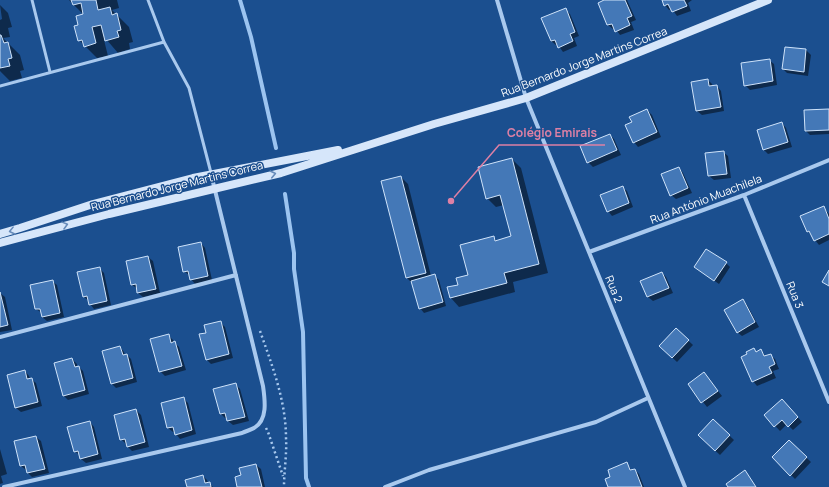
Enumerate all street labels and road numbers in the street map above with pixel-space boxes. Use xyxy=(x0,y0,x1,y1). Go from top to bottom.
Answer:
street label: Rua Bernardo Jorge Martins Correa xyxy=(499,23,669,100)
street label: Rua Bernardo Jorge Martins Correa xyxy=(89,157,264,214)
street label: Rua António Muachilela xyxy=(648,170,764,227)
street label: Rua 2 xyxy=(602,273,627,305)
street label: Rua 3 xyxy=(783,279,808,311)

